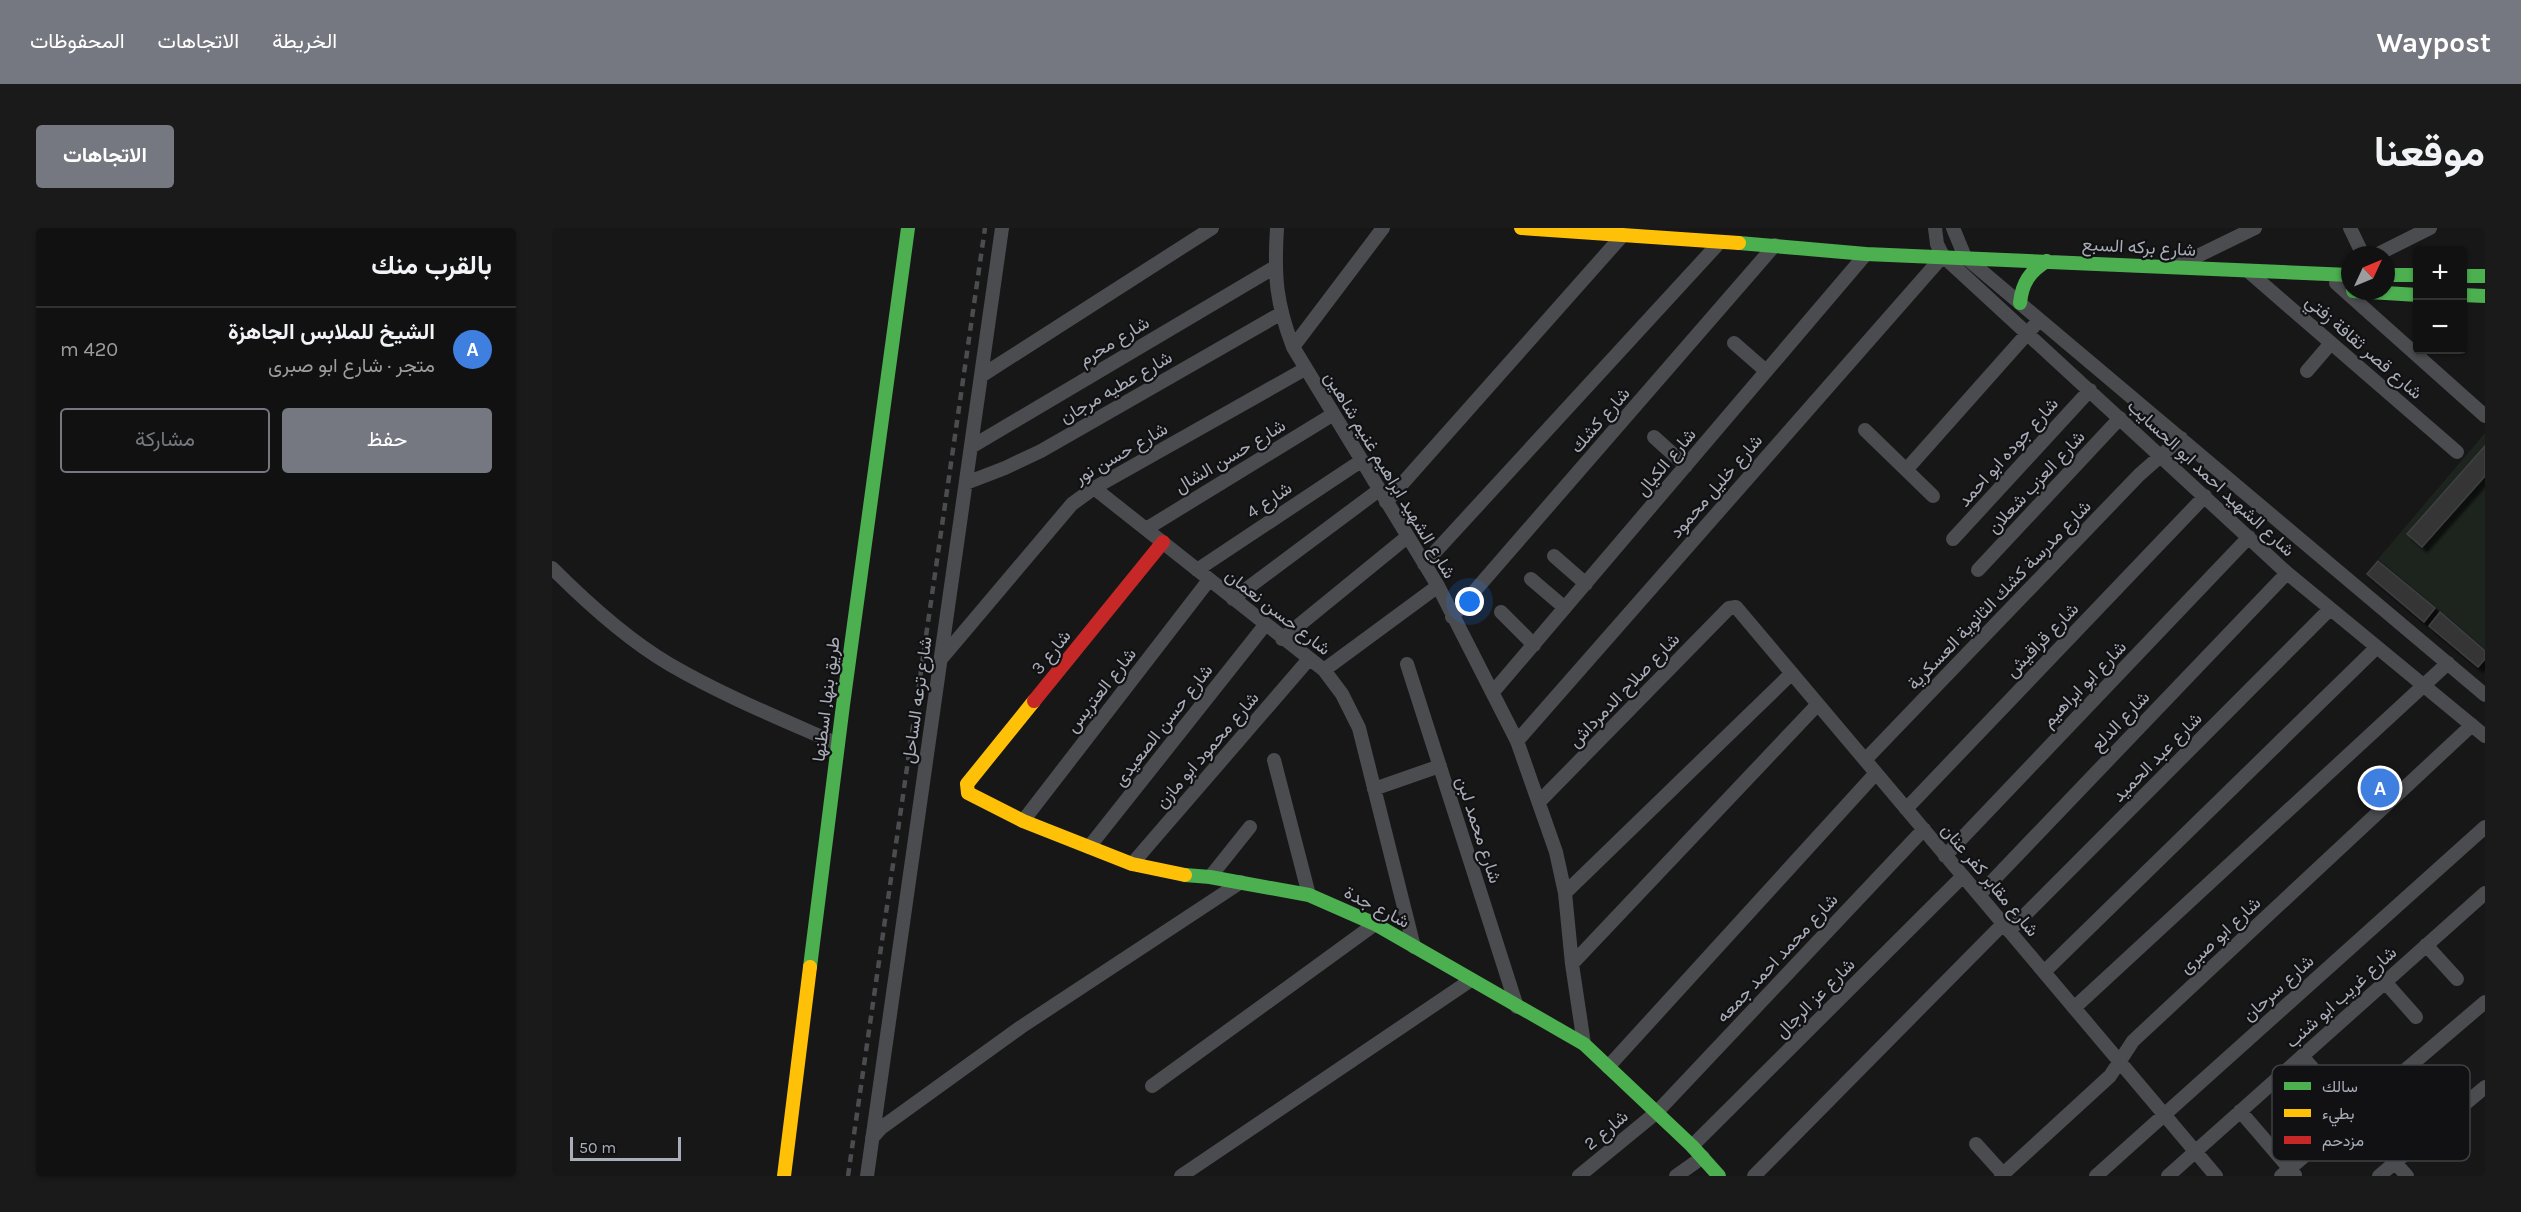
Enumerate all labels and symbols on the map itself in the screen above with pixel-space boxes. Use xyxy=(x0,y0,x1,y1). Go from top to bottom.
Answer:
street label: شارع بركه السبع xyxy=(2081,233,2197,262)
north arrow xyxy=(2341,246,2395,300)
street label: شارع قصر ثقافة زفتي xyxy=(2298,290,2427,407)
street label: شارع محرم xyxy=(1075,311,1154,372)
street label: شارع عطيه مرجان xyxy=(1056,346,1177,429)
street label: شارع الشهيد ابراهيم غنيم شاهين xyxy=(1319,367,1461,583)
street label: شارع كشك xyxy=(1565,383,1635,458)
street label: شارع جوده ابو احمد xyxy=(1953,393,2064,512)
street label: شارع الشهيد احمد ابو الحسايب xyxy=(2122,395,2299,562)
street label: شارع حسن الشال xyxy=(1170,414,1290,499)
street label: شارع حسن نور xyxy=(1069,417,1172,490)
street label: شارع الكيال xyxy=(1631,424,1701,501)
street label: شارع العزب شعلان xyxy=(1983,426,2090,539)
street label: شارع خليل محمود xyxy=(1665,430,1768,543)
street label: شارع 4 xyxy=(1242,477,1297,524)
street label: شارع مدرسة كشك الثانوية العسكرية xyxy=(1902,496,2096,695)
street label: شارع حسن نعمان xyxy=(1220,564,1335,661)
your location xyxy=(1455,587,1484,616)
street label: شارع قراقيش xyxy=(2001,598,2084,683)
street label: شارع 3 xyxy=(1026,625,1076,679)
street label: شارع صلاح الدمرداش xyxy=(1564,628,1685,753)
street label: طريق بنها, اسطنها xyxy=(807,635,845,763)
street label: شارع ترعه الساحل xyxy=(897,635,938,765)
street label: شارع ابو ابراهيم xyxy=(2037,636,2132,733)
street label: شارع العتريس xyxy=(1061,643,1142,737)
street label: شارع حسن الصعيدى xyxy=(1108,660,1218,791)
street label: شارع الدلع xyxy=(2086,686,2155,756)
street label: شارع محمود ابو مازن xyxy=(1150,687,1264,814)
street label: شارع عبد الحميد xyxy=(2107,707,2207,807)
pin: A xyxy=(2360,766,2400,810)
street label: شارع محمد لبن xyxy=(1450,774,1507,886)
street label: شارع مقابر كفر عنان xyxy=(1936,819,2044,942)
street label: شارع جدة xyxy=(1340,881,1413,934)
street label: شارع محمد احمد جمعه xyxy=(1711,889,1843,1028)
street label: شارع ابو صبرى xyxy=(2175,892,2266,979)
street label: شارع غريب ابو شنب xyxy=(2281,941,2402,1053)
street label: شارع سرحان xyxy=(2238,950,2319,1027)
street label: شارع عز الرجال xyxy=(1770,953,1860,1043)
legend xyxy=(2272,1065,2470,1161)
text: سالك xyxy=(2322,1077,2358,1096)
text: بطيء xyxy=(2322,1104,2354,1127)
street label: شارع 2 xyxy=(1579,1105,1633,1156)
text: مزدحم xyxy=(2322,1131,2364,1151)
scale bar xyxy=(570,1134,681,1162)

